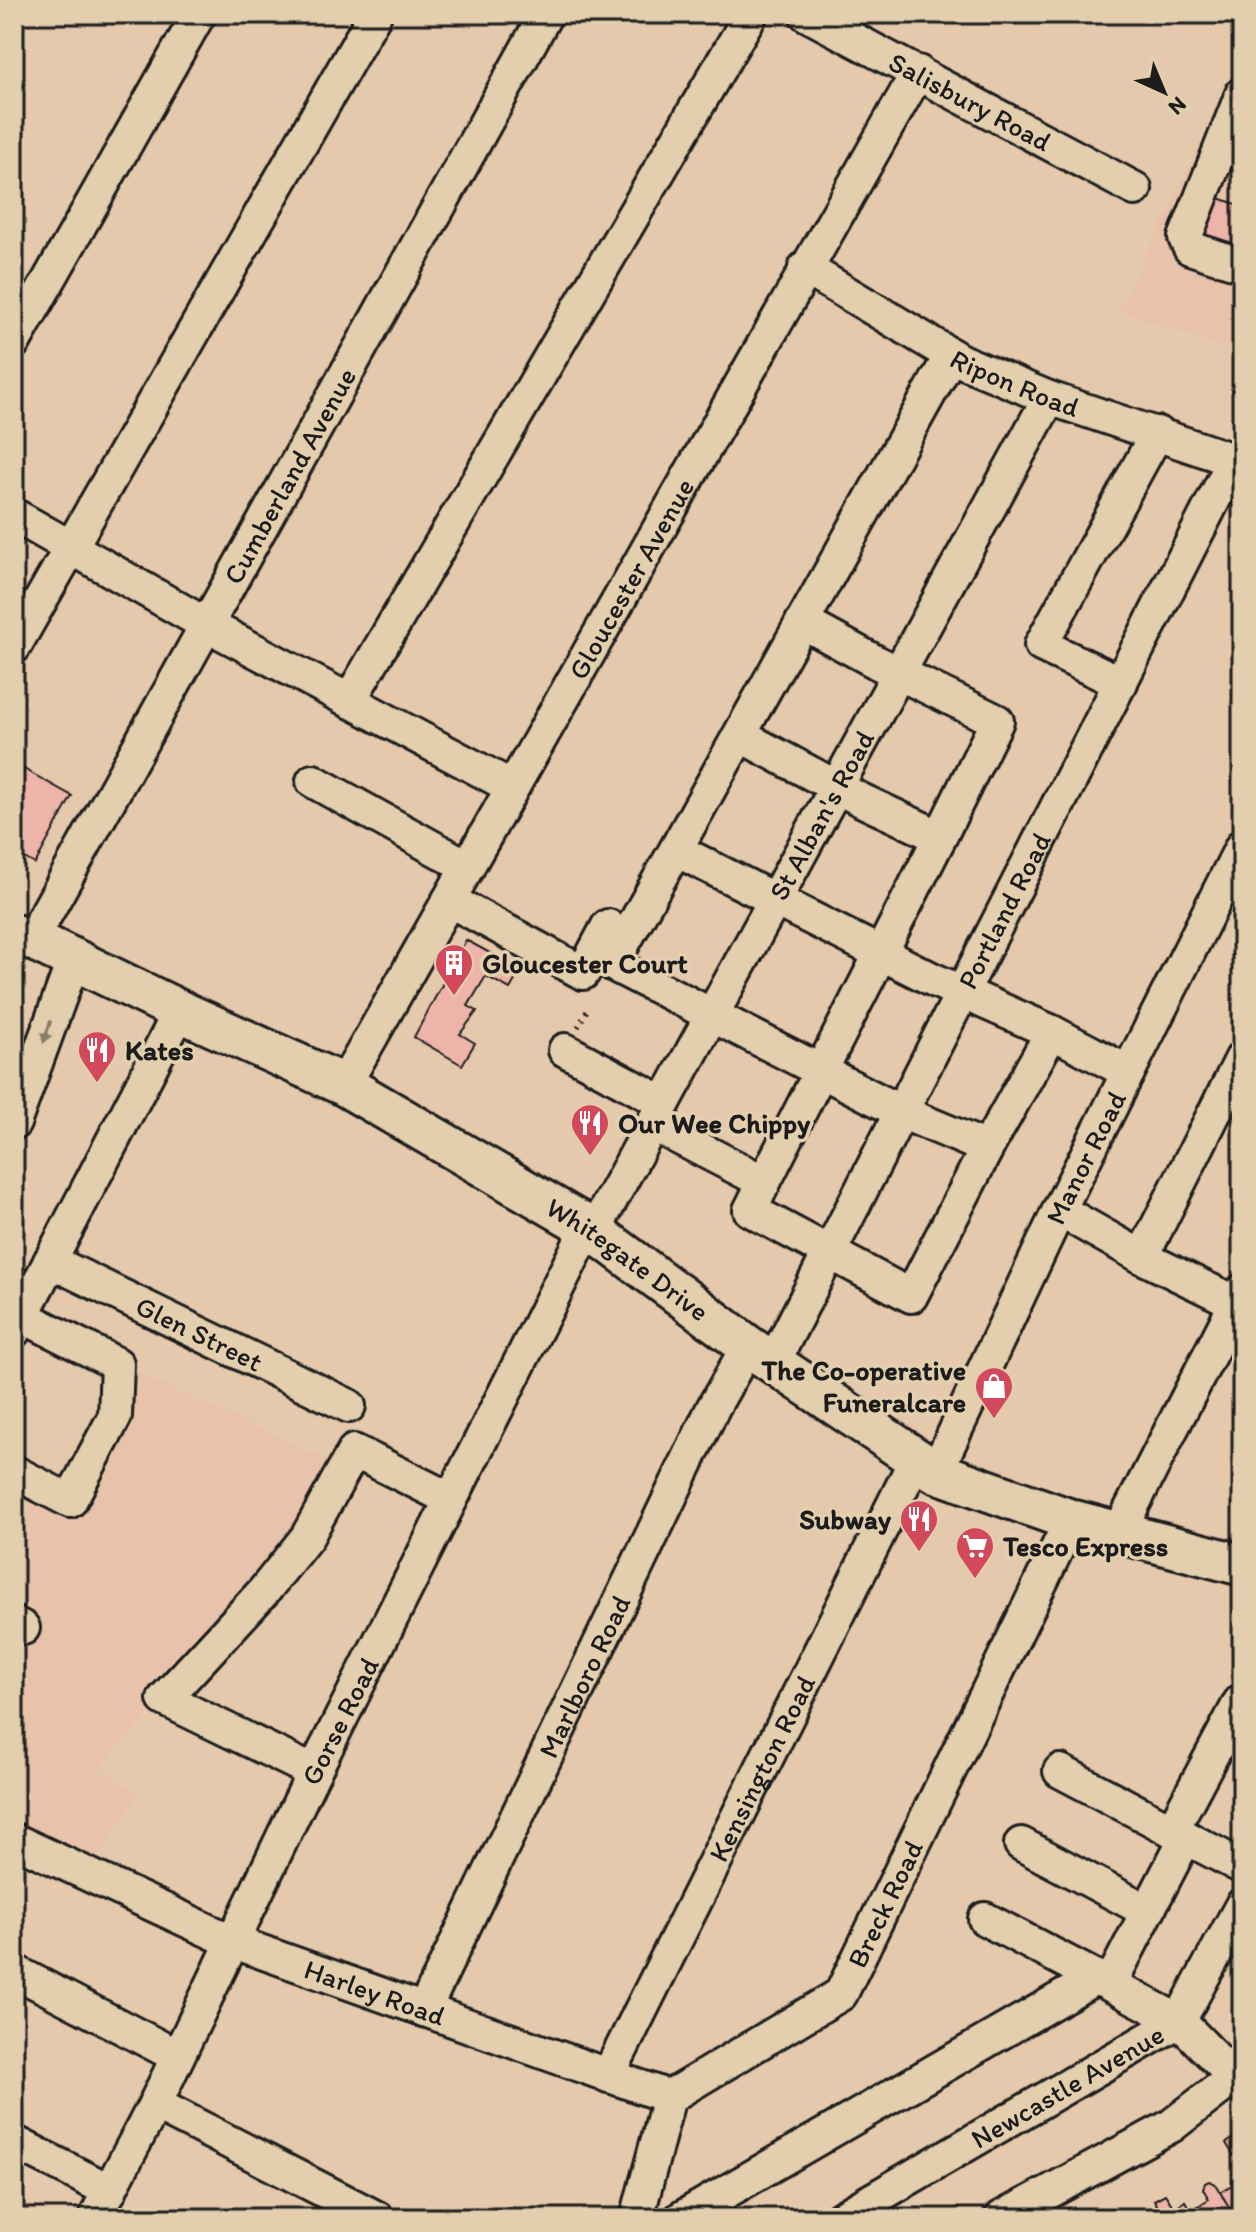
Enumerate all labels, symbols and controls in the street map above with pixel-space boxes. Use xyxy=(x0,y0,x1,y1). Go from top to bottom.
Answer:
street label: Salisbury Road xyxy=(883,44,1057,158)
north arrow xyxy=(1124,52,1204,132)
text: N xyxy=(1163,91,1192,121)
street label: Ripon Road xyxy=(944,342,1084,424)
street label: Cumberland Avenue xyxy=(216,362,363,590)
street label: Gloucester Avenue xyxy=(561,472,701,685)
street label: St Alban's Road xyxy=(761,724,881,906)
street label: Portland Road xyxy=(950,827,1058,994)
building icon: Gloucester Court xyxy=(433,942,475,997)
place label: Gloucester Court xyxy=(482,946,688,980)
one-way arrow xyxy=(40,1021,53,1045)
restaurant icon: Kates xyxy=(76,1029,118,1084)
place label: Kates xyxy=(125,1033,194,1067)
street label: Manor Road xyxy=(1038,1085,1133,1230)
restaurant icon: Our Wee Chippy xyxy=(569,1102,611,1157)
place label: Our Wee Chippy xyxy=(618,1106,811,1140)
street label: Whitegate Drive xyxy=(540,1190,716,1328)
street label: Glen Street xyxy=(131,1288,268,1379)
place label: The Co-operative Funeralcare xyxy=(760,1353,966,1419)
shop icon: The Co-operative Funeralcare xyxy=(973,1365,1015,1420)
restaurant icon: Subway xyxy=(898,1498,940,1553)
place label: Subway xyxy=(799,1502,892,1536)
supermarket icon: Tesco Express xyxy=(954,1525,996,1580)
place label: Tesco Express xyxy=(1002,1529,1168,1563)
street label: Marlboro Road xyxy=(531,1590,638,1763)
street label: Gorse Road xyxy=(293,1652,386,1790)
street label: Kensington Road xyxy=(701,1669,823,1867)
street label: Breck Road xyxy=(839,1834,930,1973)
street label: Harley Road xyxy=(300,1952,450,2033)
street label: Newcastle Avenue xyxy=(965,2017,1170,2156)

